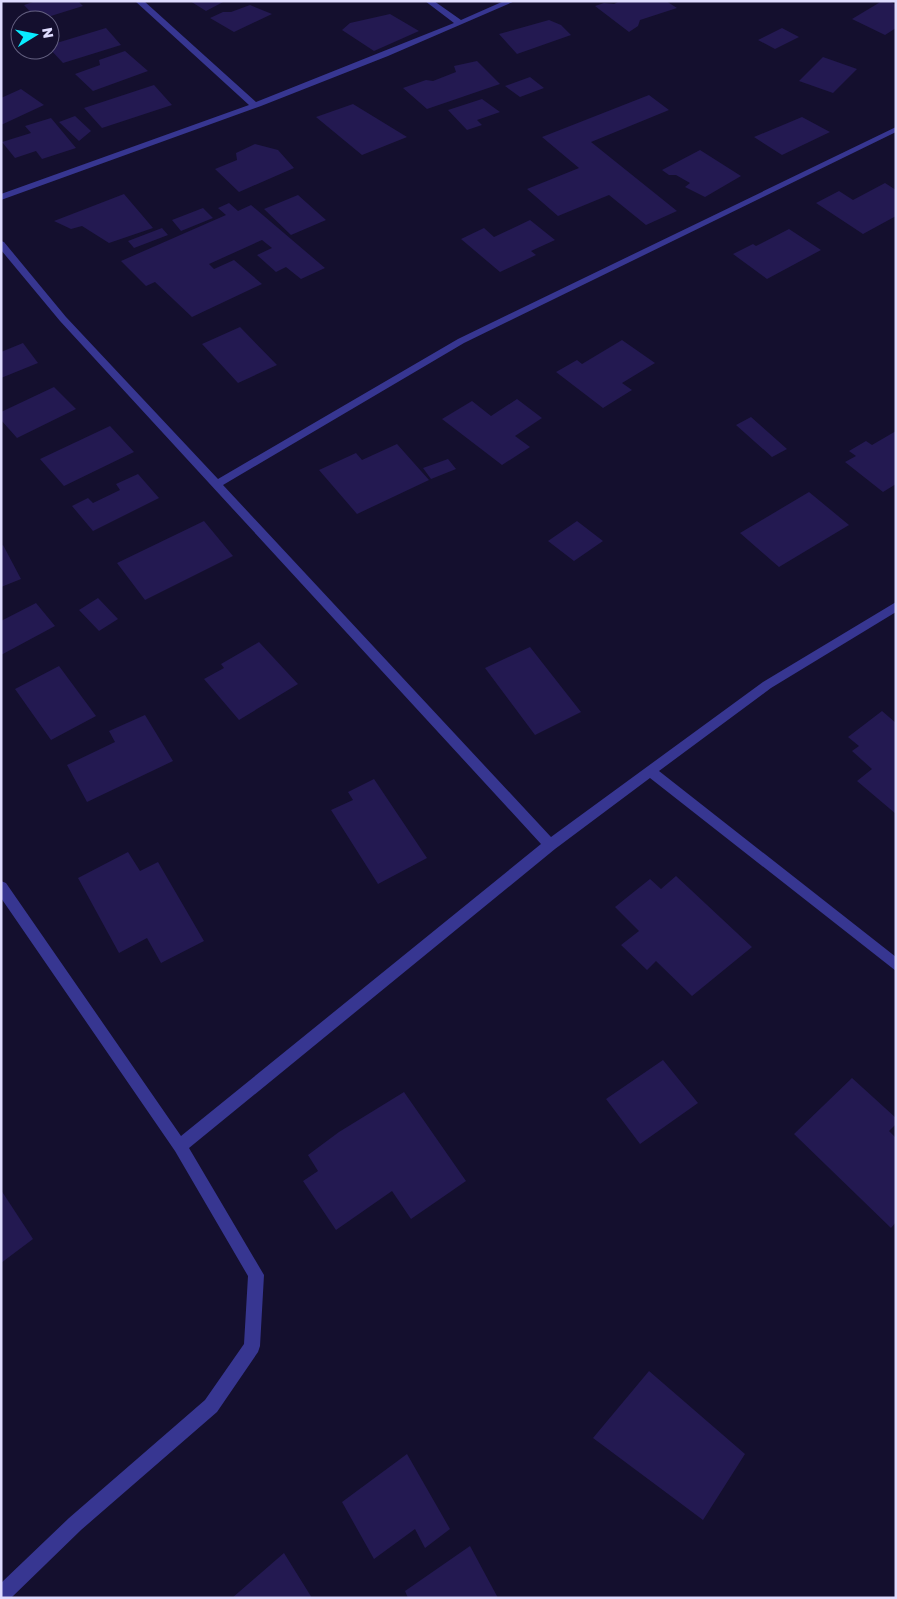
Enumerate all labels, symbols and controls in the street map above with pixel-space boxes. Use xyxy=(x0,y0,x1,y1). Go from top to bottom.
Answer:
north arrow xyxy=(10,10,60,60)
text: N xyxy=(39,26,58,39)

